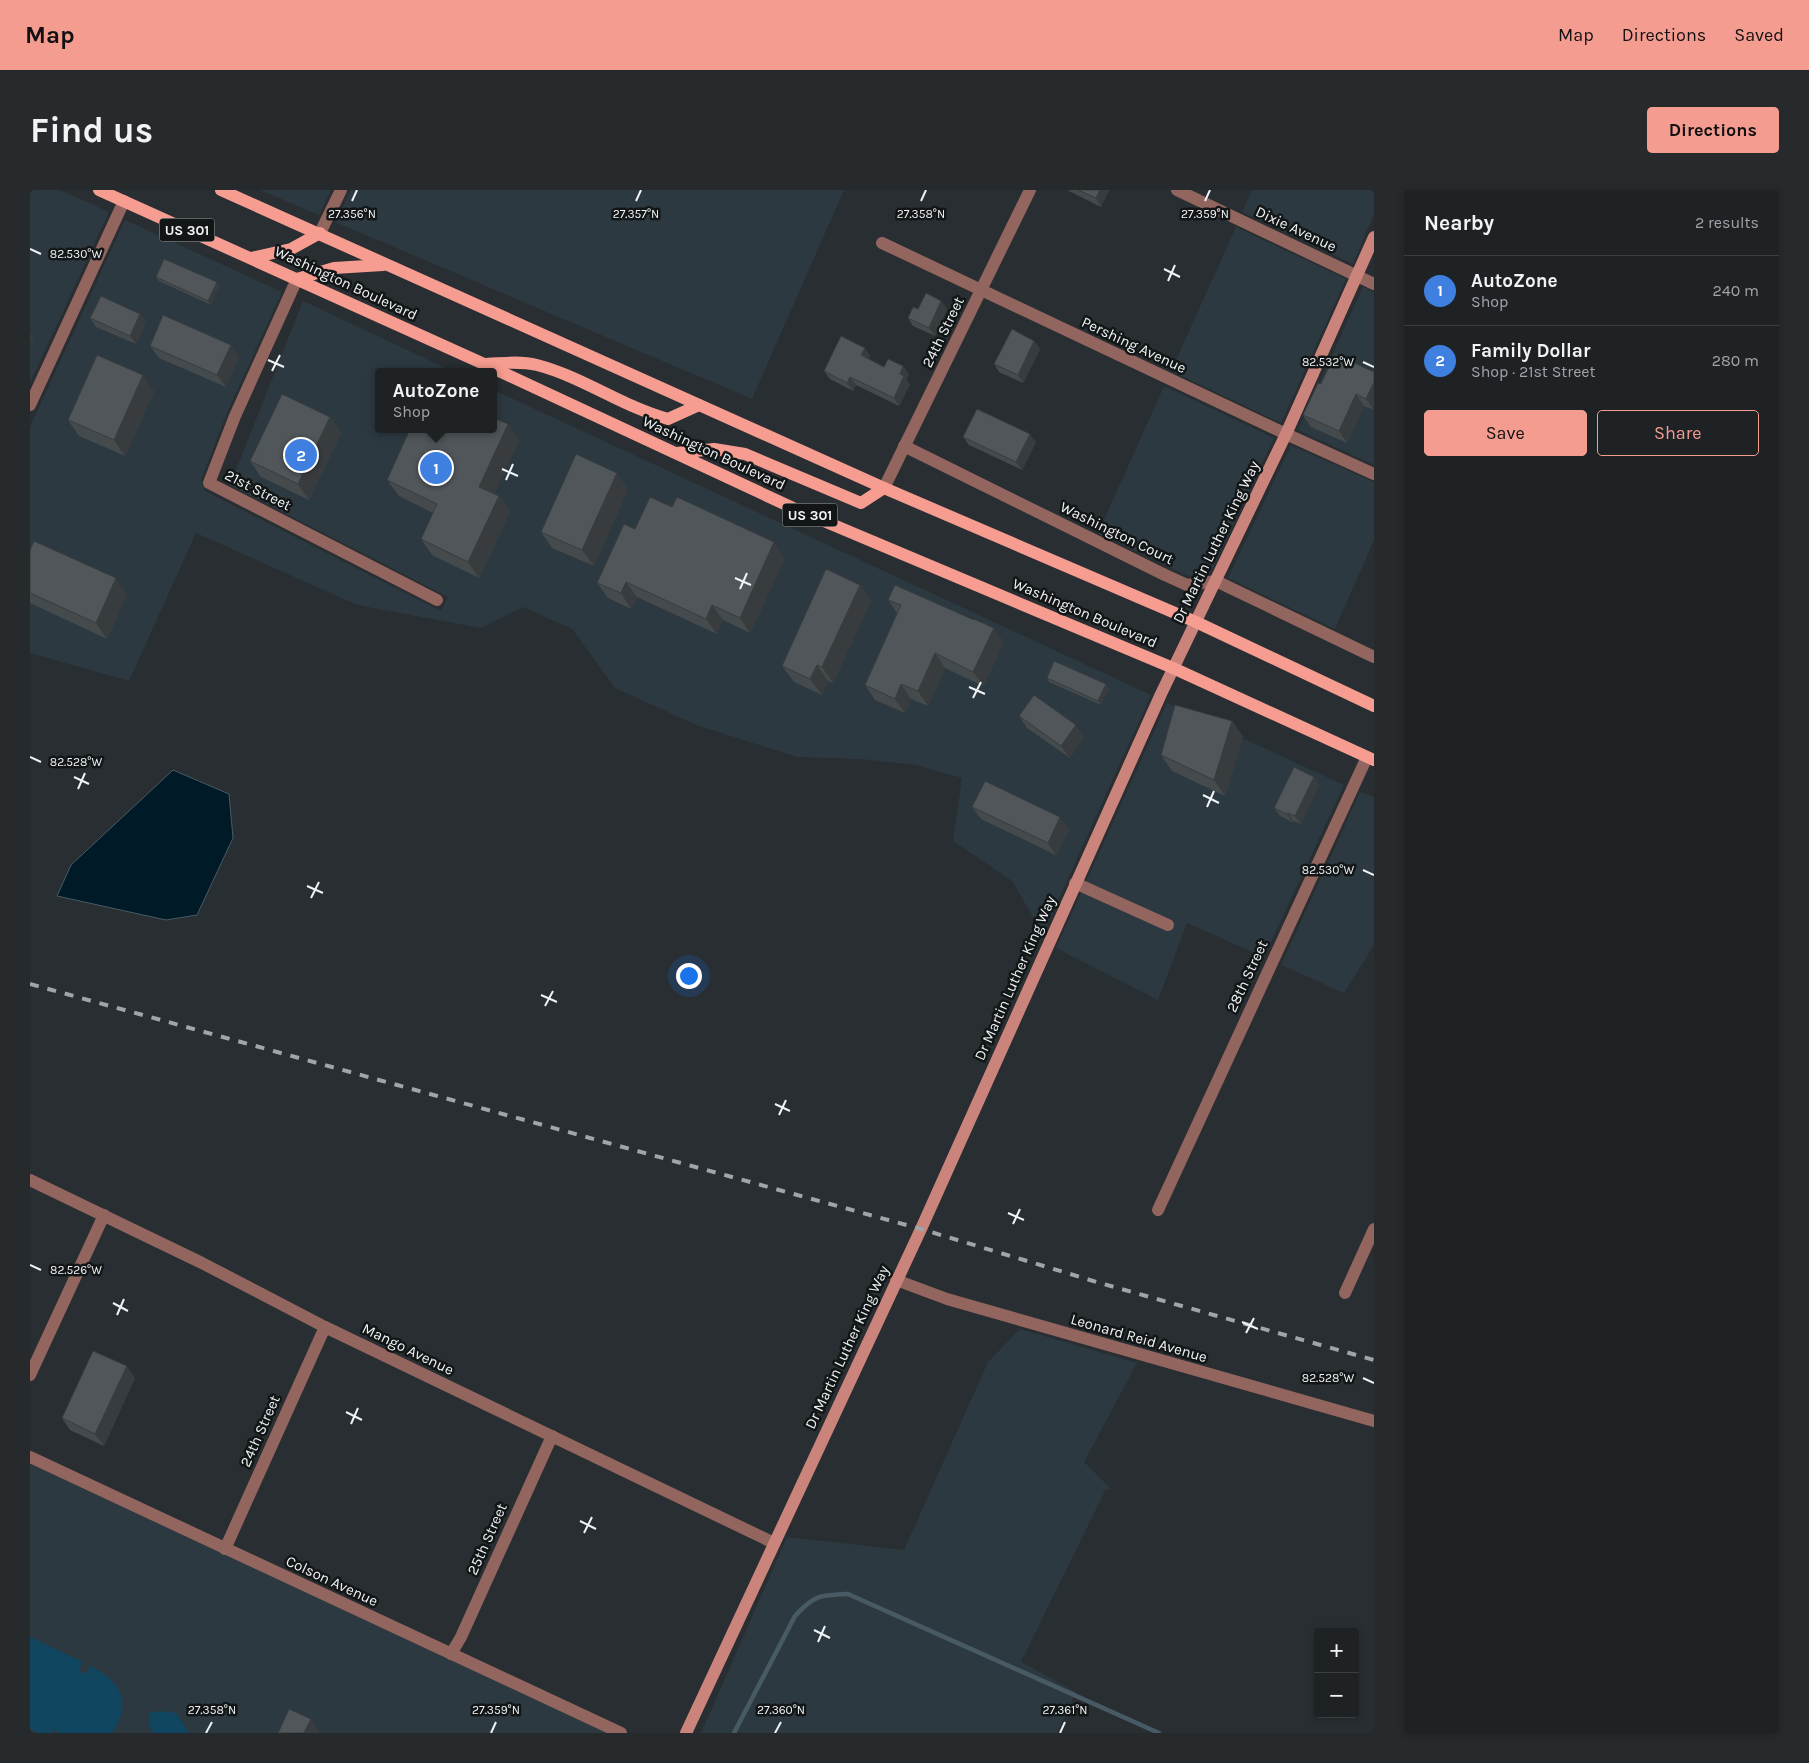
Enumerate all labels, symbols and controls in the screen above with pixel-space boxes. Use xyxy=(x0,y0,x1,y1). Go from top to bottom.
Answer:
text: Map xyxy=(25,21,75,49)
text: Map xyxy=(1558,24,1594,46)
text: Directions xyxy=(1622,24,1706,46)
text: Saved xyxy=(1734,24,1784,46)
button: Directions xyxy=(1647,107,1779,153)
text: Find us xyxy=(30,110,153,151)
street label: Dixie Avenue xyxy=(1253,202,1339,256)
text: 27.356°N xyxy=(328,207,376,221)
text: 27.357°N xyxy=(613,207,659,221)
text: 27.358°N xyxy=(897,207,945,221)
text: 27.359°N xyxy=(1181,207,1229,221)
text: Nearby xyxy=(1424,211,1494,235)
text: 2 results xyxy=(1695,213,1759,232)
road number: US 301 xyxy=(160,218,214,242)
street label: Washington Boulevard xyxy=(272,242,420,324)
text: 82.530°W xyxy=(50,247,102,261)
text: AutoZone xyxy=(1471,270,1558,292)
text: 1 xyxy=(1437,281,1443,300)
text: 240 m xyxy=(1713,281,1759,300)
text: Shop xyxy=(1471,292,1508,311)
street label: 24th Street xyxy=(918,293,968,370)
street label: Pershing Avenue xyxy=(1079,313,1189,377)
text: Family Dollar xyxy=(1471,340,1590,362)
text: 2 xyxy=(1435,351,1445,370)
text: 280 m xyxy=(1712,351,1759,370)
text: 82.532°W xyxy=(1302,355,1354,369)
text: Shop · 21st Street xyxy=(1471,362,1596,381)
popup xyxy=(375,368,497,433)
text: AutoZone xyxy=(393,380,479,402)
text: Shop xyxy=(393,402,430,421)
button: Save xyxy=(1424,410,1587,456)
button: Share xyxy=(1597,410,1759,456)
street label: Washington Boulevard xyxy=(640,412,788,494)
pin: 2 xyxy=(285,436,317,474)
pin: 1 xyxy=(420,449,452,487)
street label: Dr Martin Luther King Way xyxy=(1169,458,1263,626)
street label: 21st Street xyxy=(222,466,294,515)
street label: Washington Court xyxy=(1057,498,1177,568)
road number: US 301 xyxy=(782,504,838,526)
street label: Washington Boulevard xyxy=(1010,574,1160,652)
text: 82.528°W xyxy=(50,755,102,769)
text: 82.530°W xyxy=(1302,863,1354,877)
street label: Dr Martin Luther King Way xyxy=(971,893,1059,1063)
street label: 28th Street xyxy=(1222,937,1272,1015)
your location xyxy=(676,963,702,989)
street label: Dr Martin Luther King Way xyxy=(801,1262,893,1432)
text: 82.526°W xyxy=(50,1263,102,1277)
street label: Leonard Reid Avenue xyxy=(1069,1310,1209,1366)
street label: Mango Avenue xyxy=(359,1319,457,1379)
text: 82.528°W xyxy=(1302,1371,1354,1385)
street label: 24th Street xyxy=(236,1392,284,1470)
street label: 25th Street xyxy=(463,1500,511,1578)
street label: Colson Avenue xyxy=(283,1552,381,1610)
map controls xyxy=(1314,1628,1359,1718)
button: + xyxy=(1314,1628,1359,1673)
button: − xyxy=(1314,1673,1359,1718)
text: 27.358°N xyxy=(188,1703,236,1717)
text: 27.359°N xyxy=(472,1703,520,1717)
text: 27.360°N xyxy=(757,1703,805,1717)
text: 27.361°N xyxy=(1043,1703,1087,1717)

